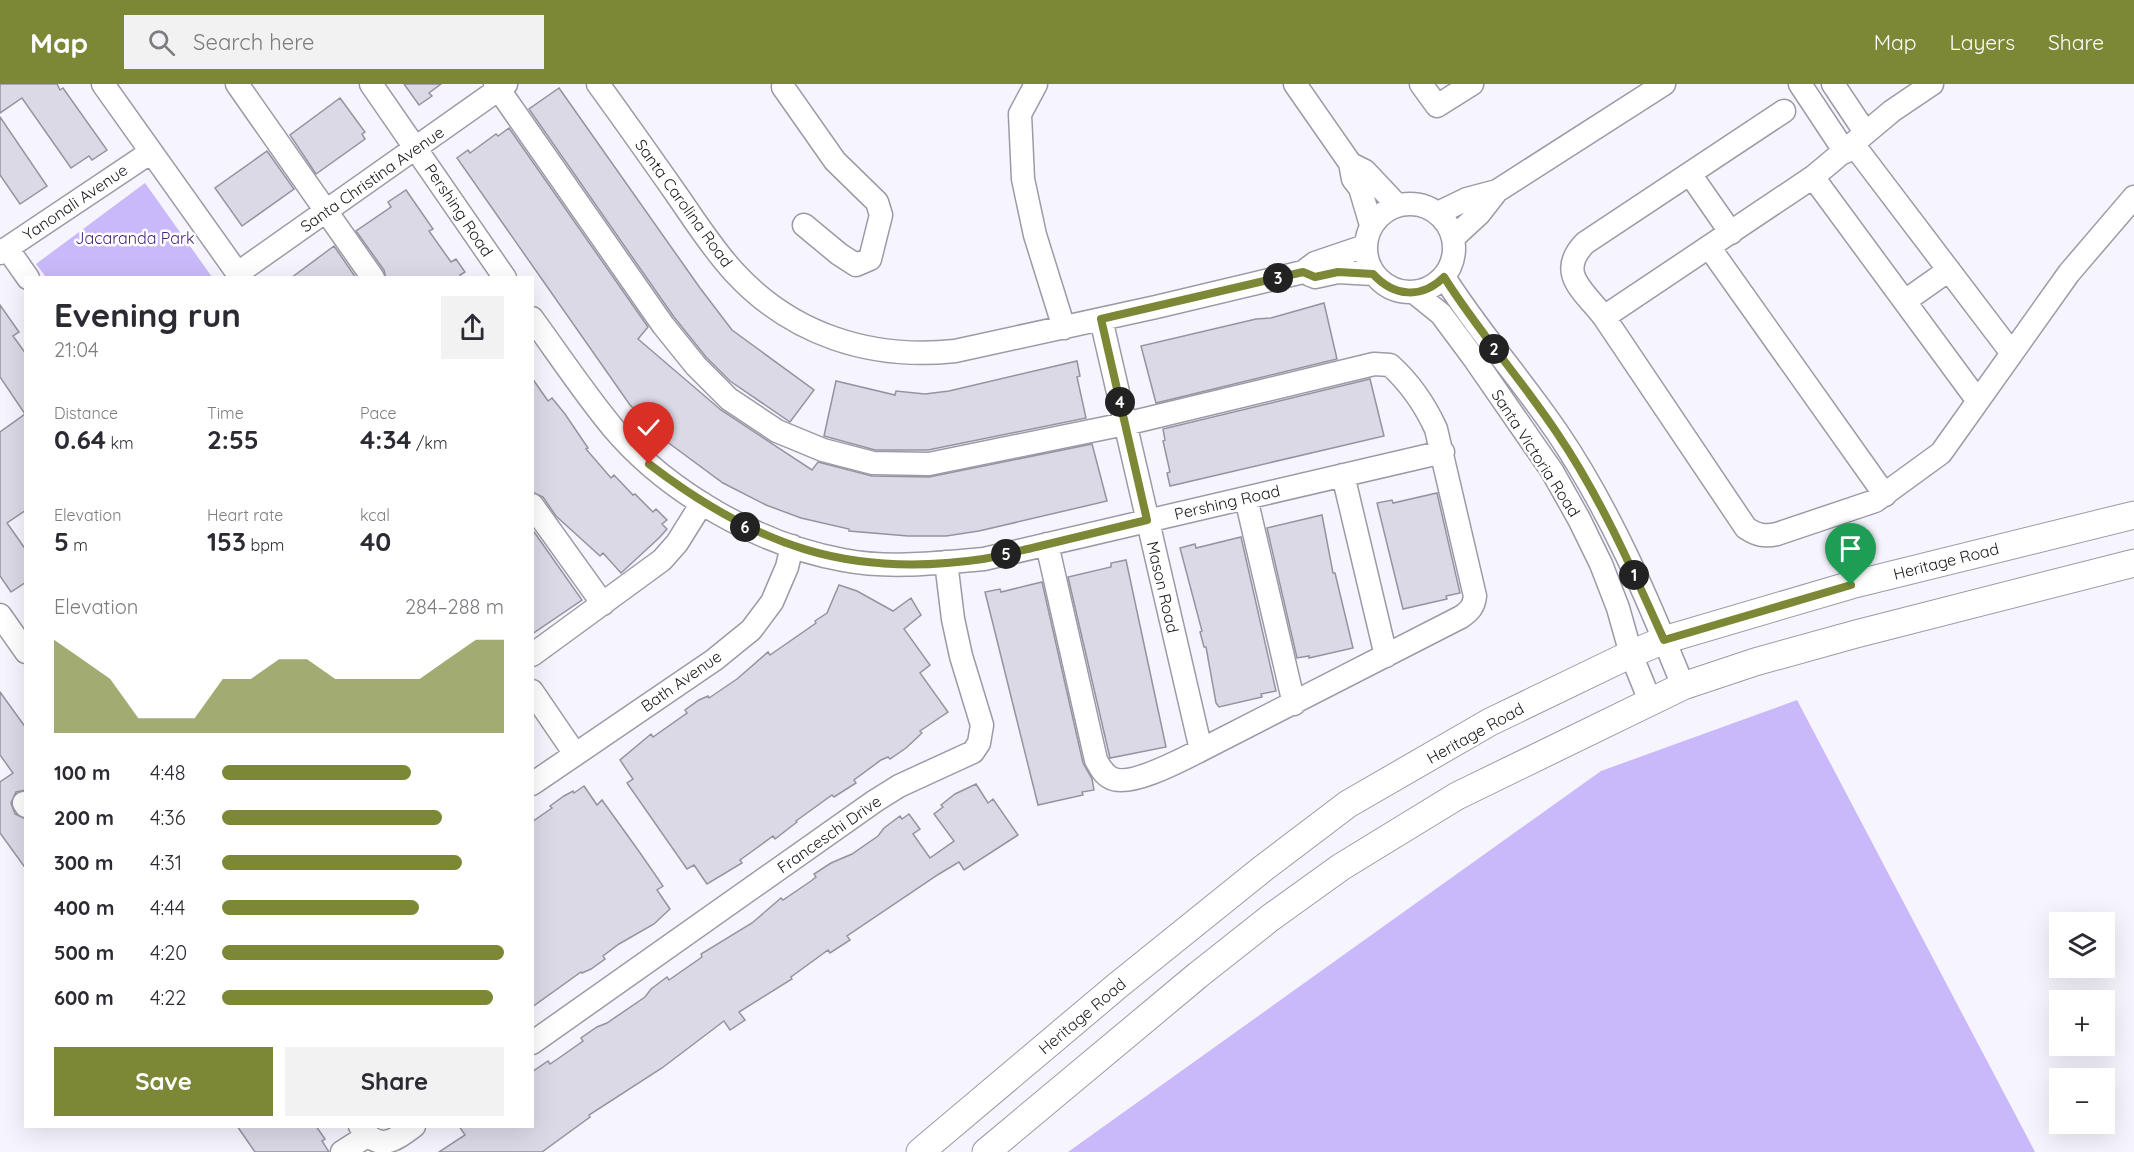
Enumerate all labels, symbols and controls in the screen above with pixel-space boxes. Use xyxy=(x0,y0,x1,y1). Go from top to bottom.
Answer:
search box xyxy=(124,15,544,69)
text: Map xyxy=(30,25,88,60)
icon: search xyxy=(145,26,178,59)
text: Search here xyxy=(193,28,315,56)
text: Map xyxy=(1874,29,1917,55)
text: Layers xyxy=(1950,29,2015,55)
text: Share xyxy=(2048,29,2104,55)
street label: Santa Christina Avenue xyxy=(296,122,448,236)
street label: Santa Carolina Road xyxy=(631,135,737,271)
street label: Yanonali Avenue xyxy=(19,160,131,244)
street label: Pershing Road xyxy=(421,160,497,260)
park label: Jacaranda Park xyxy=(75,228,195,248)
pin: 3 xyxy=(1263,263,1293,293)
text: 3 xyxy=(1274,268,1282,288)
text: Evening run xyxy=(54,294,241,335)
button: share xyxy=(441,296,504,359)
pin: 2 xyxy=(1479,334,1509,364)
text: 21:04 xyxy=(54,337,99,362)
text: 2 xyxy=(1489,339,1499,359)
street label: Santa Victoria Road xyxy=(1487,385,1585,521)
pin: 4 xyxy=(1105,387,1135,417)
text: 4 xyxy=(1115,392,1125,412)
pin xyxy=(623,402,674,464)
text: Distance xyxy=(54,403,118,423)
text: Time xyxy=(207,403,244,423)
text: Pace xyxy=(360,403,396,423)
icon: check xyxy=(632,411,665,444)
text: 0.64 xyxy=(54,423,106,456)
text: 2:55 xyxy=(207,423,259,456)
text: 4:34 xyxy=(360,423,412,456)
text: km xyxy=(106,433,134,453)
text: /km xyxy=(412,433,448,453)
street label: Pershing Road xyxy=(1172,480,1282,524)
text: Elevation xyxy=(54,505,121,525)
text: Heart rate xyxy=(207,505,283,525)
text: kcal xyxy=(360,505,390,525)
pin: 6 xyxy=(730,512,760,542)
text: 6 xyxy=(741,517,749,537)
pin xyxy=(1825,523,1876,585)
text: 5 xyxy=(54,525,69,558)
text: 153 xyxy=(207,525,246,558)
text: 40 xyxy=(360,525,391,558)
icon: arrive xyxy=(1834,532,1867,565)
text: m xyxy=(69,535,88,555)
text: bpm xyxy=(246,535,284,555)
street label: Heritage Road xyxy=(1891,538,2001,584)
pin: 5 xyxy=(991,539,1021,569)
street label: Mason Road xyxy=(1143,539,1183,635)
text: 5 xyxy=(1001,544,1011,564)
pin: 1 xyxy=(1619,560,1649,590)
text: 1 xyxy=(1631,565,1637,585)
text: Elevation xyxy=(54,594,138,619)
text: 284–288 m xyxy=(405,594,504,619)
street label: Bath Avenue xyxy=(637,646,725,716)
street label: Heritage Road xyxy=(1423,698,1527,768)
text: 100 m xyxy=(54,760,110,785)
text: 4:48 xyxy=(150,760,186,785)
street label: Franceschi Drive xyxy=(773,791,885,877)
text: 200 m xyxy=(54,805,114,830)
text: 4:36 xyxy=(150,805,186,830)
text: 300 m xyxy=(54,850,113,875)
text: 4:31 xyxy=(150,850,182,875)
text: 400 m xyxy=(54,895,114,920)
text: 4:44 xyxy=(150,895,185,920)
map controls xyxy=(2049,912,2115,1134)
button: layers xyxy=(2049,912,2115,978)
text: 500 m xyxy=(54,940,114,965)
text: 4:20 xyxy=(150,940,187,965)
street label: Heritage Road xyxy=(1034,974,1130,1058)
text: 600 m xyxy=(54,985,114,1010)
text: 4:22 xyxy=(150,985,186,1010)
button: + xyxy=(2049,990,2115,1056)
button: Save xyxy=(54,1047,273,1116)
button: Share xyxy=(285,1047,504,1116)
button: − xyxy=(2049,1068,2115,1134)

